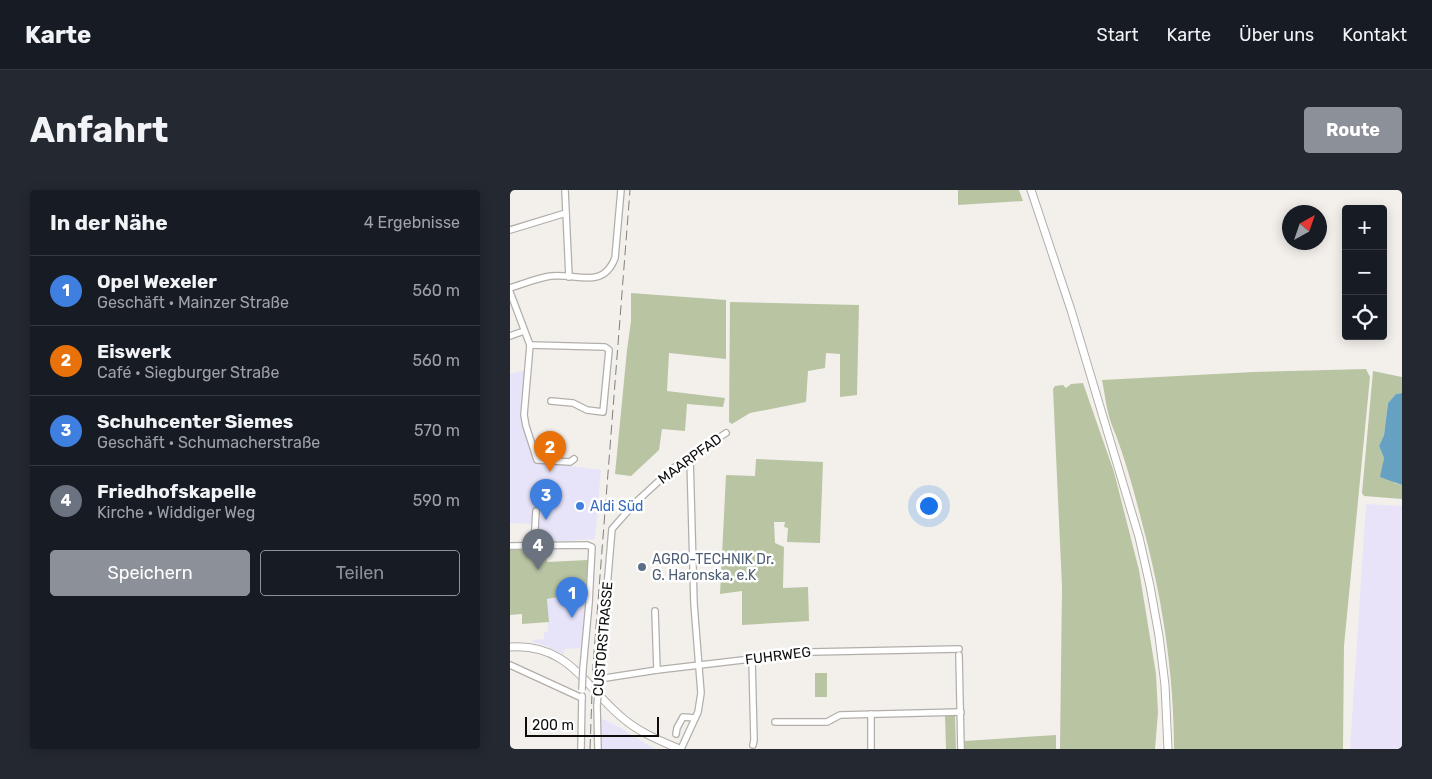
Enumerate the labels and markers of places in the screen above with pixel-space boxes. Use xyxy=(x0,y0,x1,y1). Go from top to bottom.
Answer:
pin: 2 xyxy=(534,431,566,472)
pin: 3 xyxy=(530,479,562,520)
place label: Aldi Süd xyxy=(590,498,643,515)
marker: Aldi Süd xyxy=(574,500,586,512)
pin: 4 xyxy=(522,529,554,570)
place label: AGRO-TECHNIK Dr. G. Haronska, e.K xyxy=(652,551,774,584)
marker: AGRO-TECHNIK Dr. G. Haronska, e.K xyxy=(636,561,648,573)
pin: 1 xyxy=(556,577,588,618)

